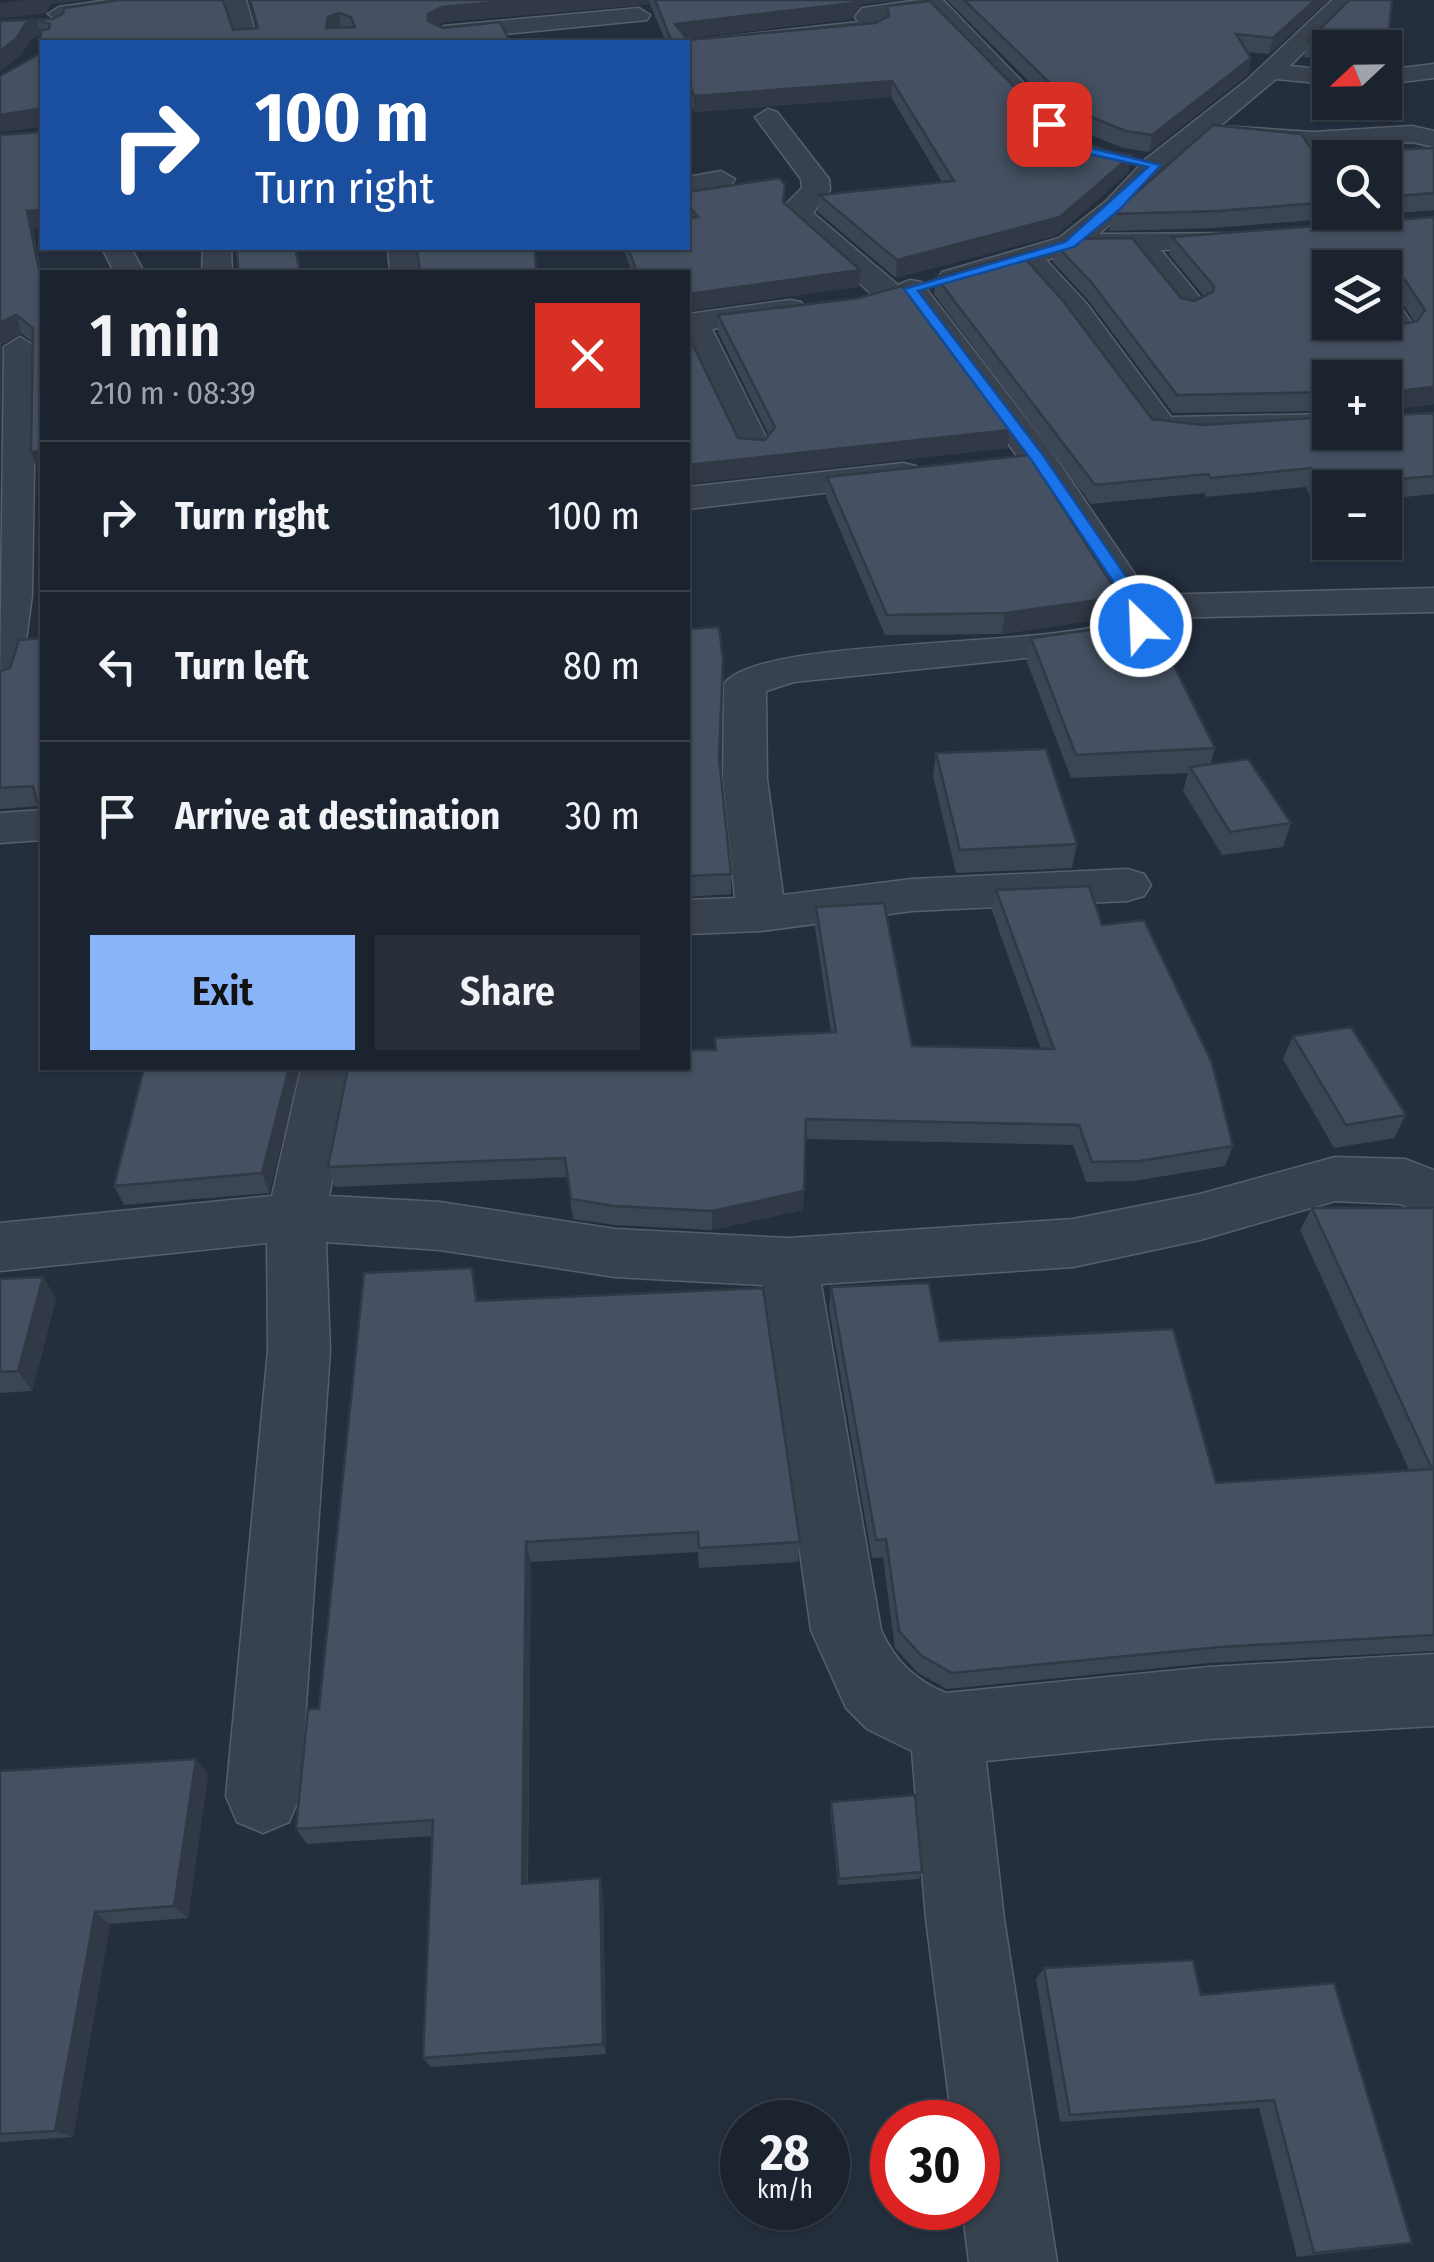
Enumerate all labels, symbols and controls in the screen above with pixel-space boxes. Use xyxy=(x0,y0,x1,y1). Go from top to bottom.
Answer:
north arrow xyxy=(1312,30,1402,120)
map controls xyxy=(1312,30,1402,560)
text: 100 m xyxy=(255,76,429,160)
icon: right xyxy=(90,80,220,210)
pin xyxy=(1007,82,1092,167)
icon: arrive xyxy=(1022,97,1077,152)
button: search xyxy=(1312,140,1402,230)
text: Turn right xyxy=(255,161,434,215)
button: layers xyxy=(1312,250,1402,340)
text: 1 min xyxy=(90,300,221,372)
button: close xyxy=(535,303,640,408)
button: + xyxy=(1312,360,1402,450)
text: 210 m · 08:39 xyxy=(90,374,256,412)
button: − xyxy=(1312,470,1402,560)
icon: right xyxy=(90,489,145,544)
text: Turn right xyxy=(175,493,329,539)
text: 100 m xyxy=(547,493,640,539)
position arrow xyxy=(1089,574,1193,678)
icon: left xyxy=(90,639,145,694)
text: Turn left xyxy=(175,643,309,689)
text: 80 m xyxy=(563,643,640,689)
icon: arrive xyxy=(90,789,145,844)
text: Arrive at destination xyxy=(175,793,500,839)
text: 30 m xyxy=(565,793,640,839)
button: Exit xyxy=(90,935,355,1050)
button: Share xyxy=(375,935,640,1050)
speed limit sign: 30 xyxy=(870,2100,1000,2230)
text: 28 xyxy=(760,2123,810,2183)
text: km/h xyxy=(757,2175,813,2205)

